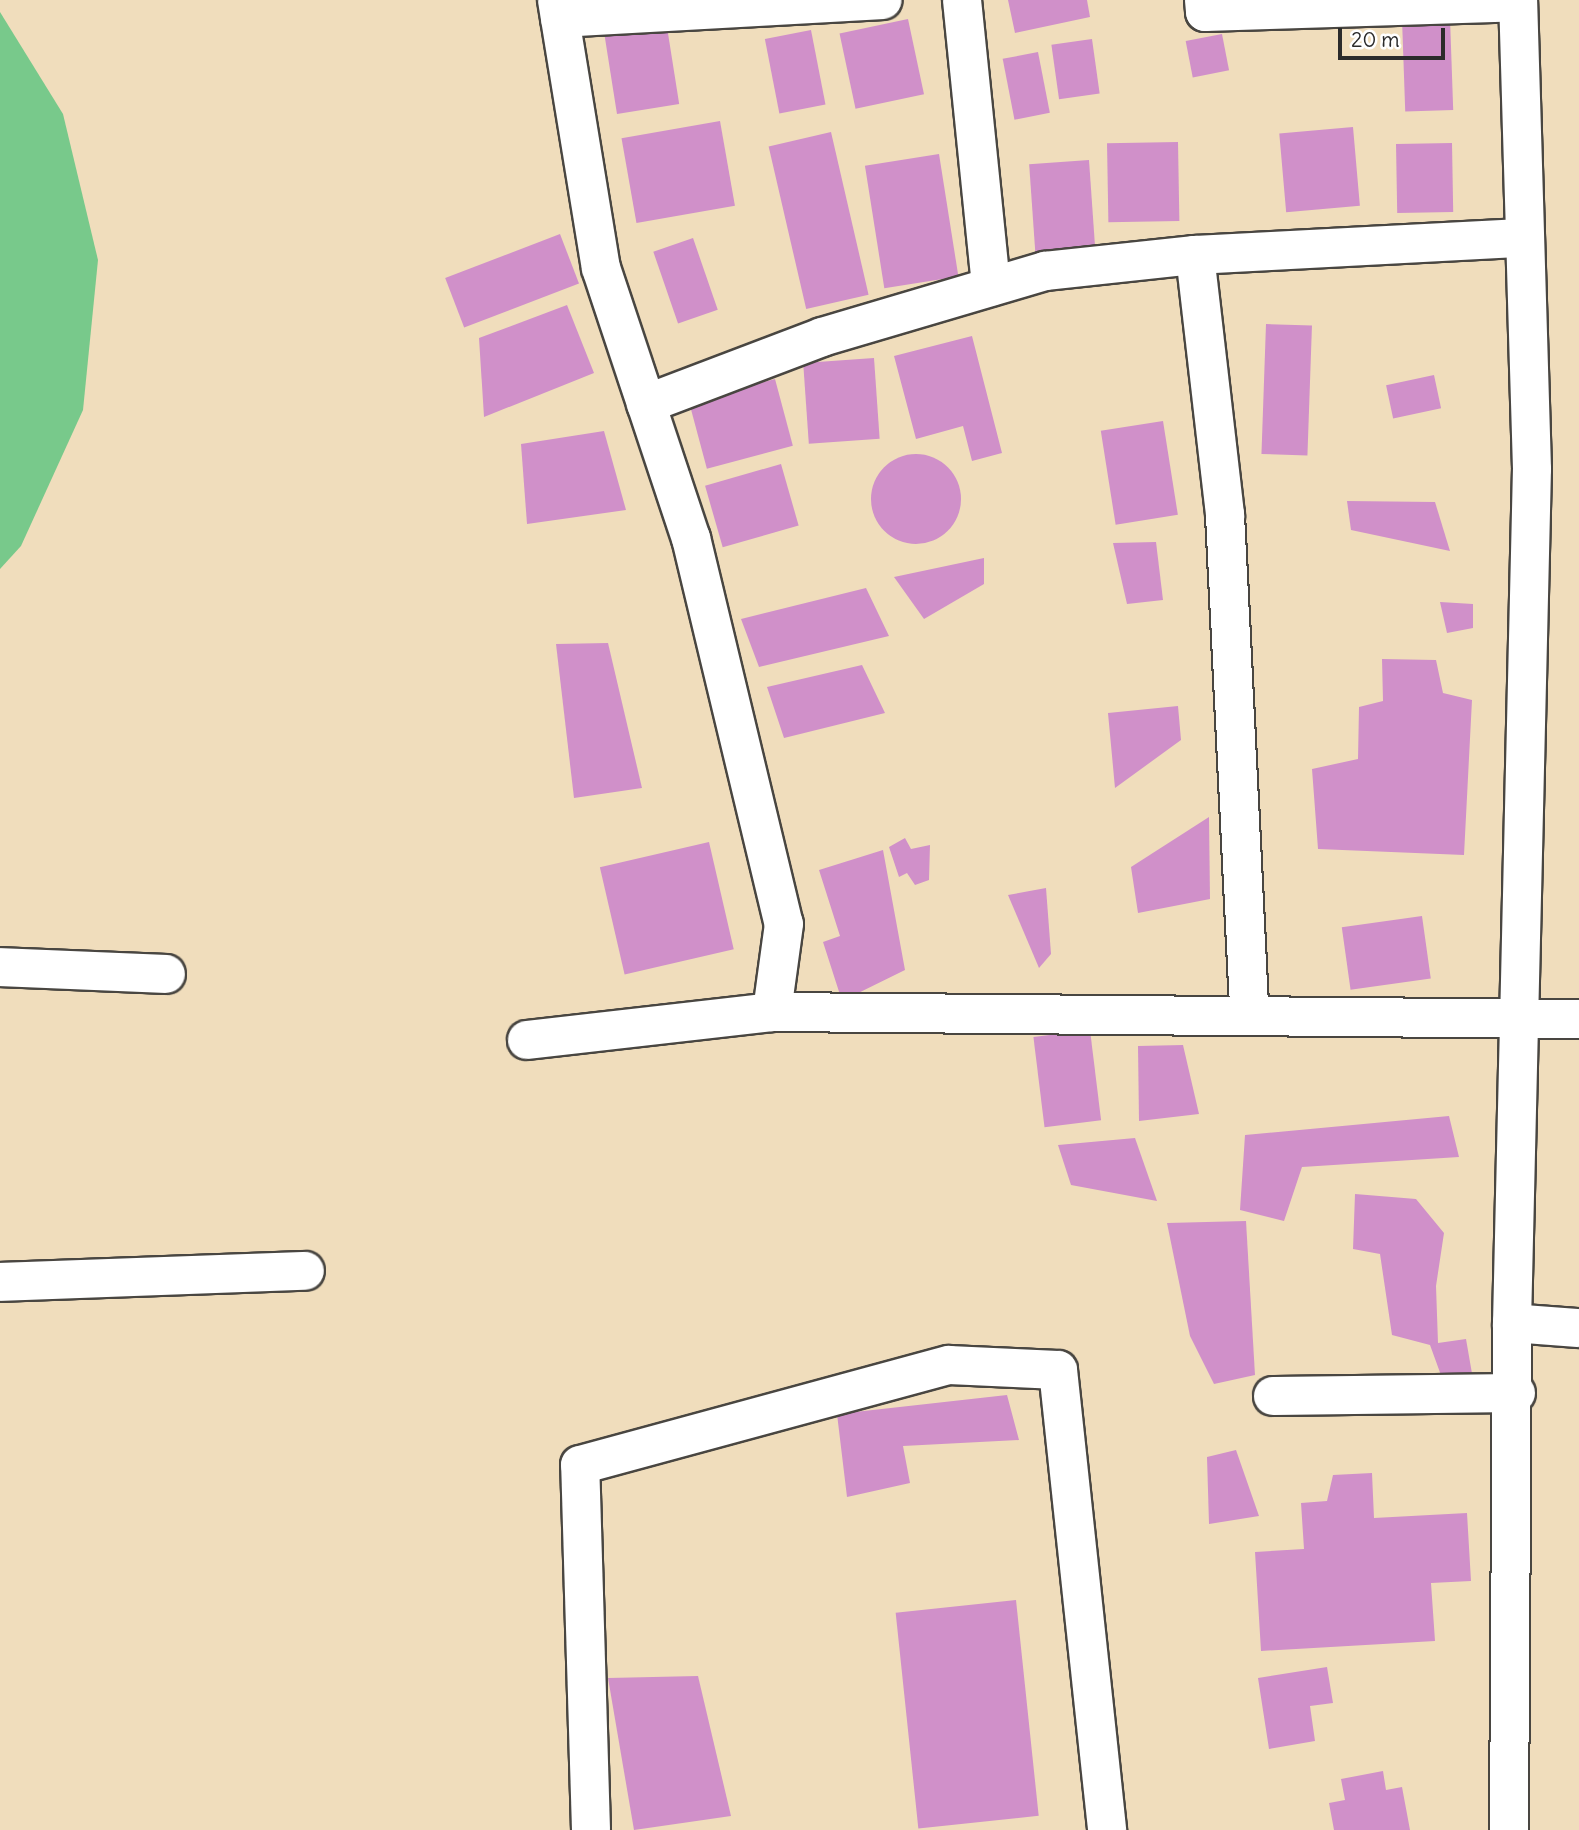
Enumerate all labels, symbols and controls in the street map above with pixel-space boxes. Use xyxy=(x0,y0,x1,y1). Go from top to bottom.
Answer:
scale bar xyxy=(1341,14,1448,58)
text: 20 m xyxy=(1351,26,1400,53)

